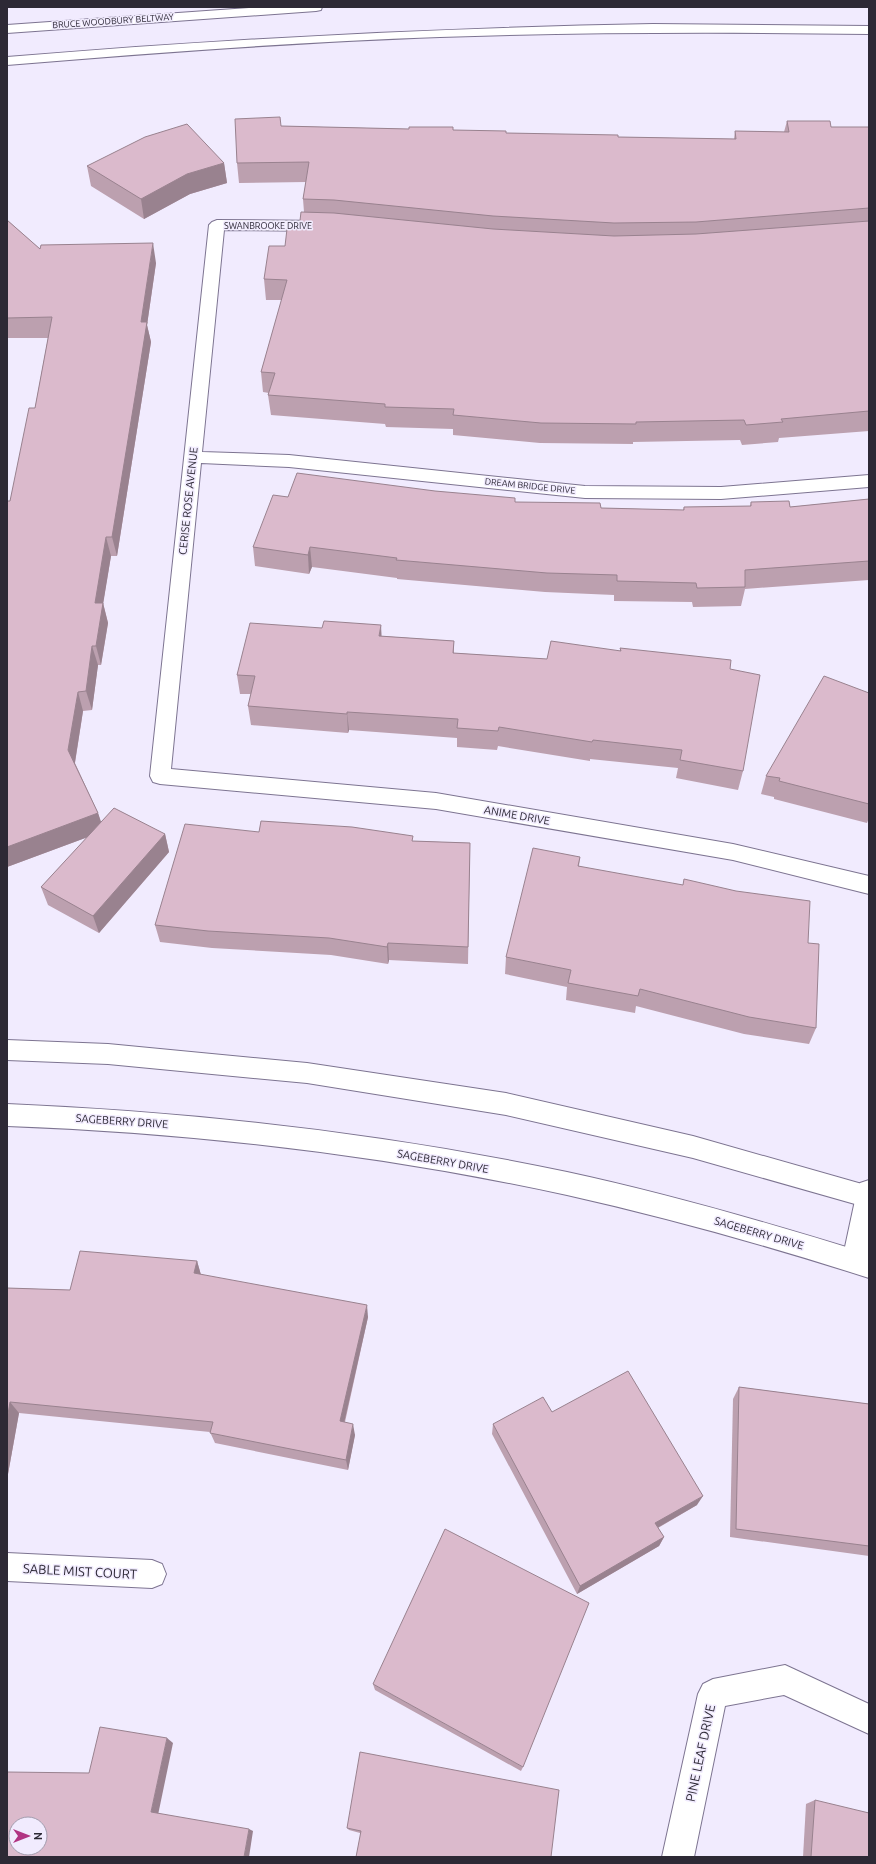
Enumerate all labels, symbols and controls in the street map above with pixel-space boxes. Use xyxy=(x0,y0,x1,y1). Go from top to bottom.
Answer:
street label: BRUCE WOODBURY BELTWAY xyxy=(52,12,175,30)
street label: SWANBROOKE DRIVE xyxy=(224,221,312,231)
street label: CERISE ROSE AVENUE xyxy=(176,447,200,555)
street label: DREAM BRIDGE DRIVE xyxy=(484,476,576,496)
street label: ANIME DRIVE xyxy=(483,803,551,827)
street label: SAGEBERRY DRIVE xyxy=(75,1112,169,1130)
street label: SAGEBERRY DRIVE xyxy=(396,1147,490,1175)
street label: SAGEBERRY DRIVE xyxy=(713,1214,805,1252)
street label: SABLE MIST COURT xyxy=(23,1561,137,1581)
street label: PINE LEAF DRIVE xyxy=(683,1703,717,1803)
north arrow xyxy=(8,1816,48,1856)
text: N xyxy=(32,1832,44,1840)

